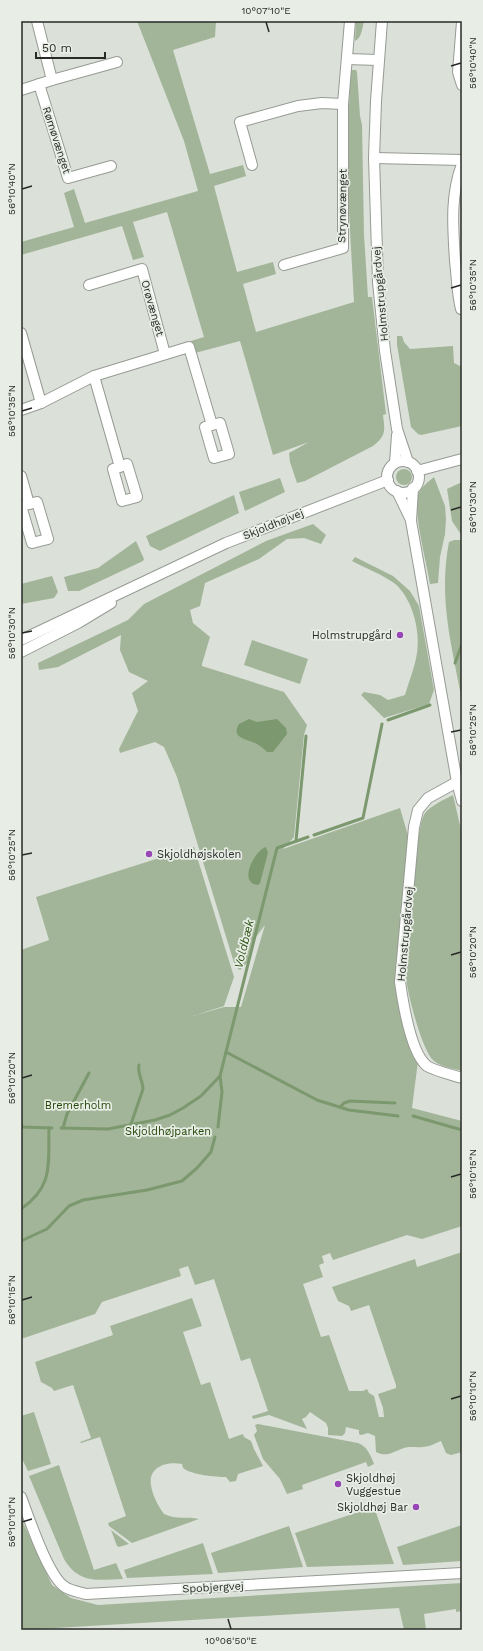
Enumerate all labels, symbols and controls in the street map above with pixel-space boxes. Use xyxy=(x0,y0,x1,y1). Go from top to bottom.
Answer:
text: 10°07'10"E xyxy=(241,5,291,16)
scale bar xyxy=(36,34,105,60)
text: 56°10'40"N xyxy=(467,37,478,89)
text: 50 m xyxy=(42,41,72,55)
street label: Rømøvænget xyxy=(40,105,74,176)
text: 56°10'40"N xyxy=(6,163,17,215)
street label: Strynøvænget xyxy=(335,168,350,243)
street label: Holmstrupgårdvej xyxy=(370,246,391,342)
text: 56°10'35"N xyxy=(467,259,478,311)
street label: Orøvænget xyxy=(138,278,167,338)
text: 56°10'35"N xyxy=(6,385,17,437)
text: 56°10'30"N xyxy=(467,481,478,533)
street label: Skjoldhøjvej xyxy=(241,506,306,543)
text: 56°10'30"N xyxy=(6,607,17,659)
place label: Holmstrupgård xyxy=(312,629,392,642)
marker: Holmstrupgård xyxy=(395,630,405,640)
text: 56°10'25"N xyxy=(467,704,478,756)
text: 56°10'25"N xyxy=(6,829,17,881)
place label: Skjoldhøjskolen xyxy=(157,848,241,861)
marker: Skjoldhøjskolen xyxy=(144,849,154,859)
street label: Holmstrupgårdvej xyxy=(395,886,416,982)
water label: Voldbæk xyxy=(231,918,257,970)
text: 56°10'20"N xyxy=(467,926,478,978)
text: 56°10'20"N xyxy=(6,1052,17,1104)
park label: Bremerholm xyxy=(45,1099,111,1112)
park label: Skjoldhøjparken xyxy=(125,1125,211,1138)
text: 56°10'15"N xyxy=(467,1149,478,1199)
text: 56°10'15"N xyxy=(6,1275,17,1325)
text: 56°10'10"N xyxy=(467,1371,478,1421)
place label: Skjoldhøj Vuggestue xyxy=(346,1472,401,1498)
marker: Skjoldhøj Vuggestue xyxy=(333,1479,343,1489)
text: 56°10'10"N xyxy=(6,1497,17,1547)
place label: Skjoldhøj Bar xyxy=(337,1501,409,1514)
marker: Skjoldhøj Bar xyxy=(411,1502,421,1512)
street label: Spobjergvej xyxy=(182,1579,244,1596)
text: 10°06'50"E xyxy=(205,1635,257,1646)

